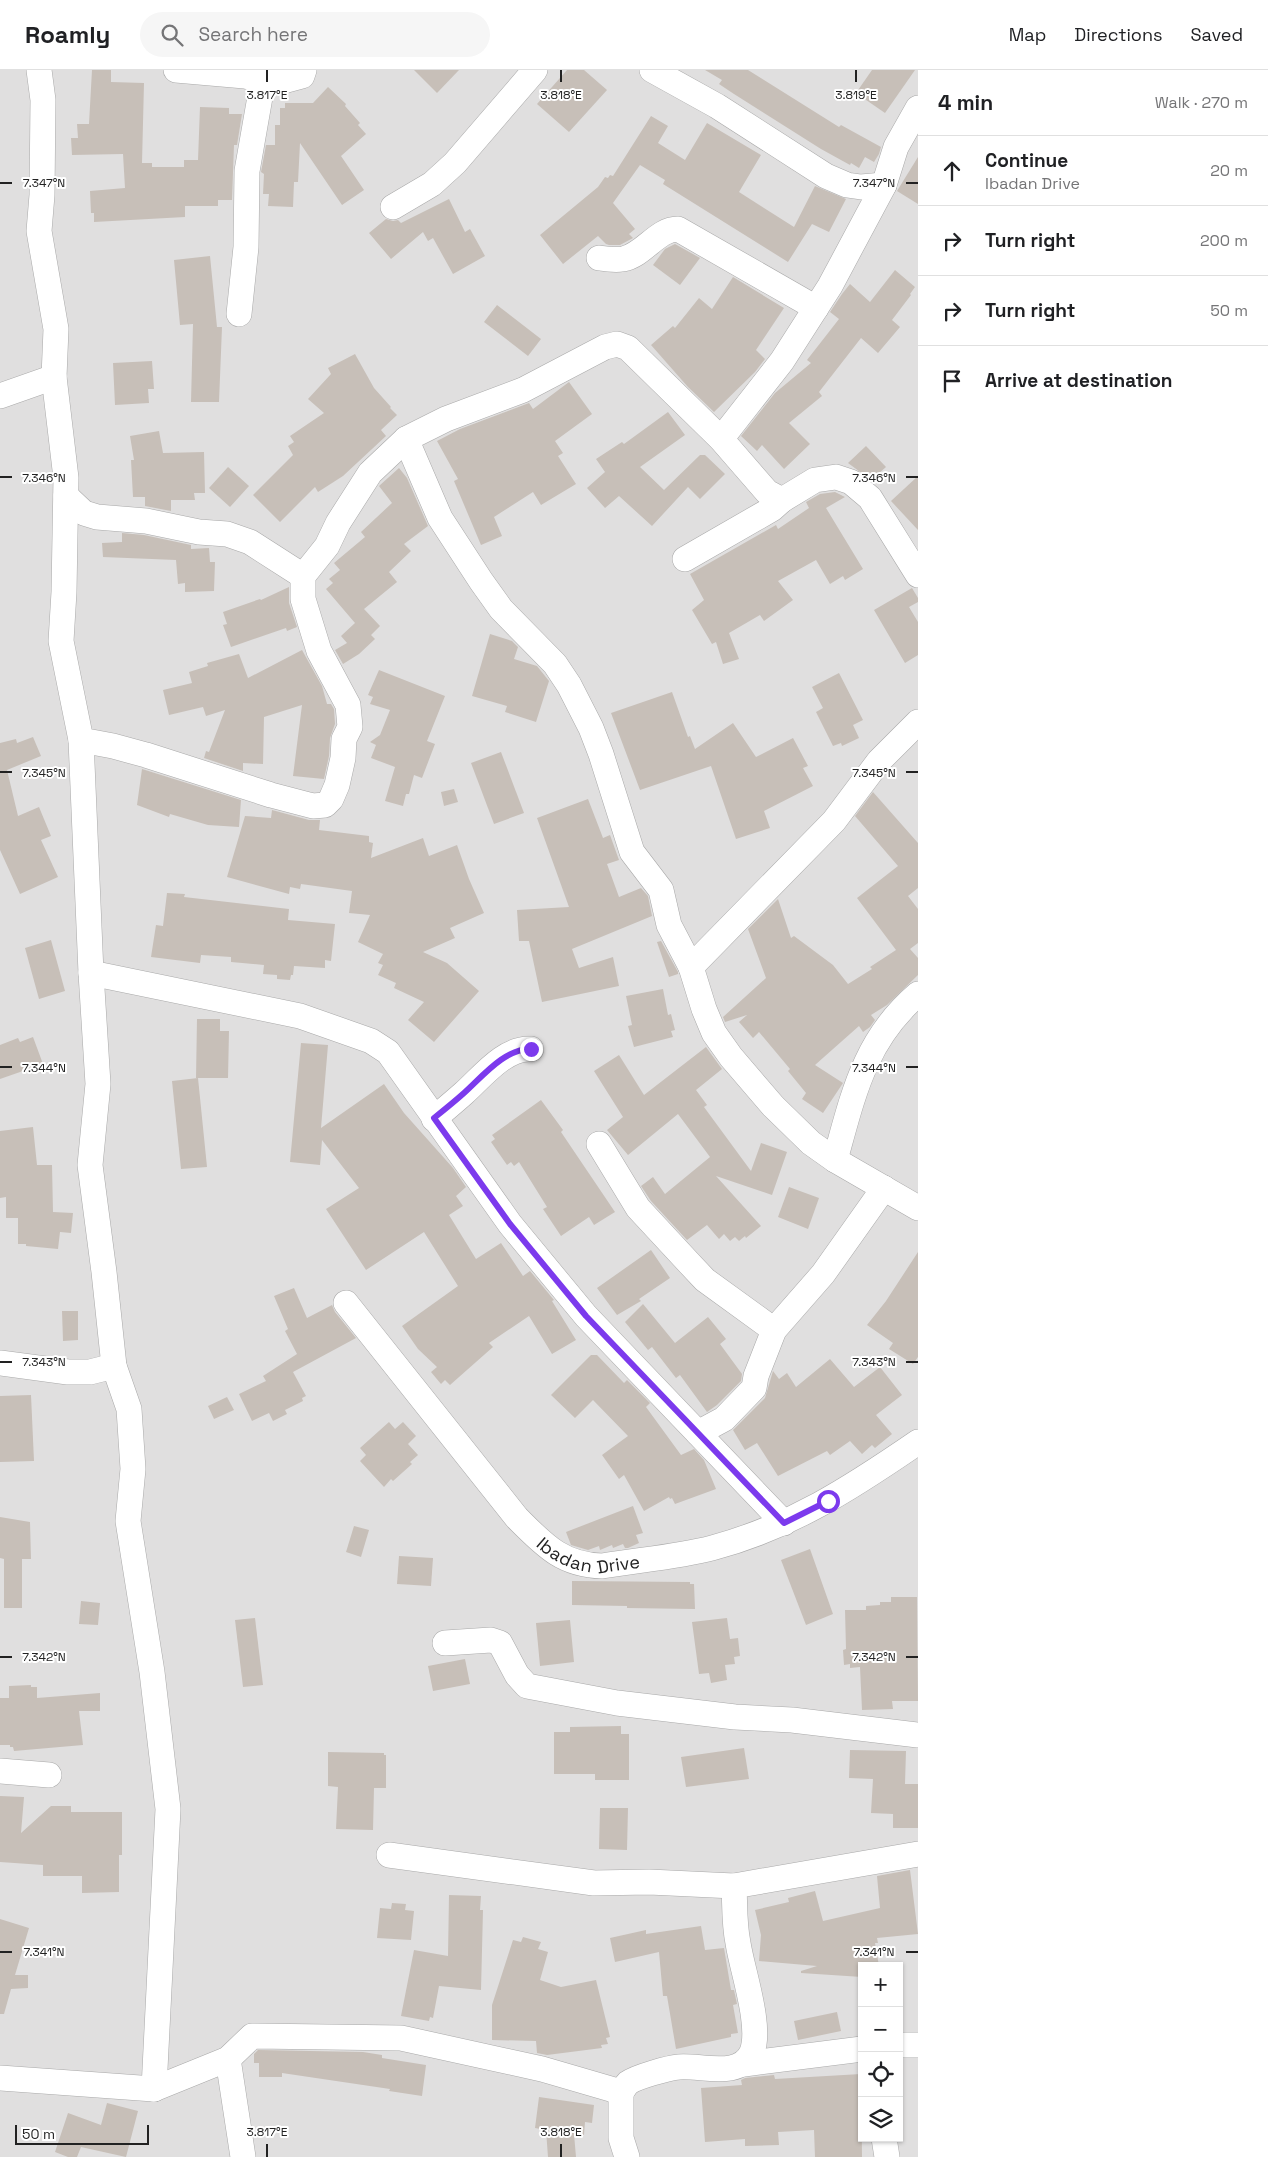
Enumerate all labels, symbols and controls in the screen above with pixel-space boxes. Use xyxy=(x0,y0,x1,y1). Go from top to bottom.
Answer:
search box xyxy=(140,12,490,57)
text: Roamly xyxy=(25,19,110,50)
icon: search xyxy=(158,21,186,49)
text: Search here xyxy=(198,22,308,47)
text: Map xyxy=(1009,23,1046,46)
text: Directions xyxy=(1074,23,1163,46)
text: Saved xyxy=(1191,23,1243,46)
text: 3.817°E xyxy=(247,87,288,103)
text: 3.818°E xyxy=(540,87,582,103)
text: 3.819°E xyxy=(835,87,877,103)
text: 4 min xyxy=(938,89,993,116)
text: Walk · 270 m xyxy=(1155,92,1248,113)
text: Continue xyxy=(985,148,1068,173)
icon: ahead xyxy=(938,157,966,185)
text: 20 m xyxy=(1210,160,1248,181)
text: Ibadan Drive xyxy=(985,173,1080,194)
text: 7.347°N xyxy=(23,175,65,191)
text: 7.347°N xyxy=(853,175,895,191)
icon: right xyxy=(938,227,966,255)
text: Turn right xyxy=(985,228,1075,253)
text: 200 m xyxy=(1200,230,1248,251)
icon: right xyxy=(938,297,966,325)
text: Turn right xyxy=(985,298,1075,323)
text: 50 m xyxy=(1210,300,1248,321)
icon: arrive xyxy=(938,367,966,395)
text: Arrive at destination xyxy=(985,368,1173,393)
text: 7.346°N xyxy=(22,470,66,486)
text: 7.346°N xyxy=(852,470,896,486)
text: 7.345°N xyxy=(22,765,66,781)
text: 7.345°N xyxy=(852,765,896,781)
route end xyxy=(520,1038,543,1061)
text: 7.344°N xyxy=(22,1060,66,1076)
text: 7.344°N xyxy=(852,1060,896,1076)
text: 7.343°N xyxy=(22,1354,66,1370)
text: 7.343°N xyxy=(852,1354,896,1370)
route start xyxy=(817,1490,840,1513)
street label: Ibadan Drive xyxy=(532,1532,641,1578)
text: 7.342°N xyxy=(22,1649,66,1665)
text: 7.342°N xyxy=(852,1649,896,1665)
text: 7.341°N xyxy=(23,1944,65,1960)
text: 7.341°N xyxy=(853,1944,895,1960)
map controls xyxy=(858,1962,903,2142)
button: + xyxy=(858,1962,903,2007)
button: − xyxy=(858,2007,903,2052)
button: locate xyxy=(858,2052,903,2097)
button: layers xyxy=(858,2097,903,2142)
scale bar xyxy=(15,2122,149,2145)
text: 3.817°E xyxy=(247,2124,288,2140)
text: 3.818°E xyxy=(540,2124,582,2140)
text: 50 m xyxy=(22,2125,55,2143)

